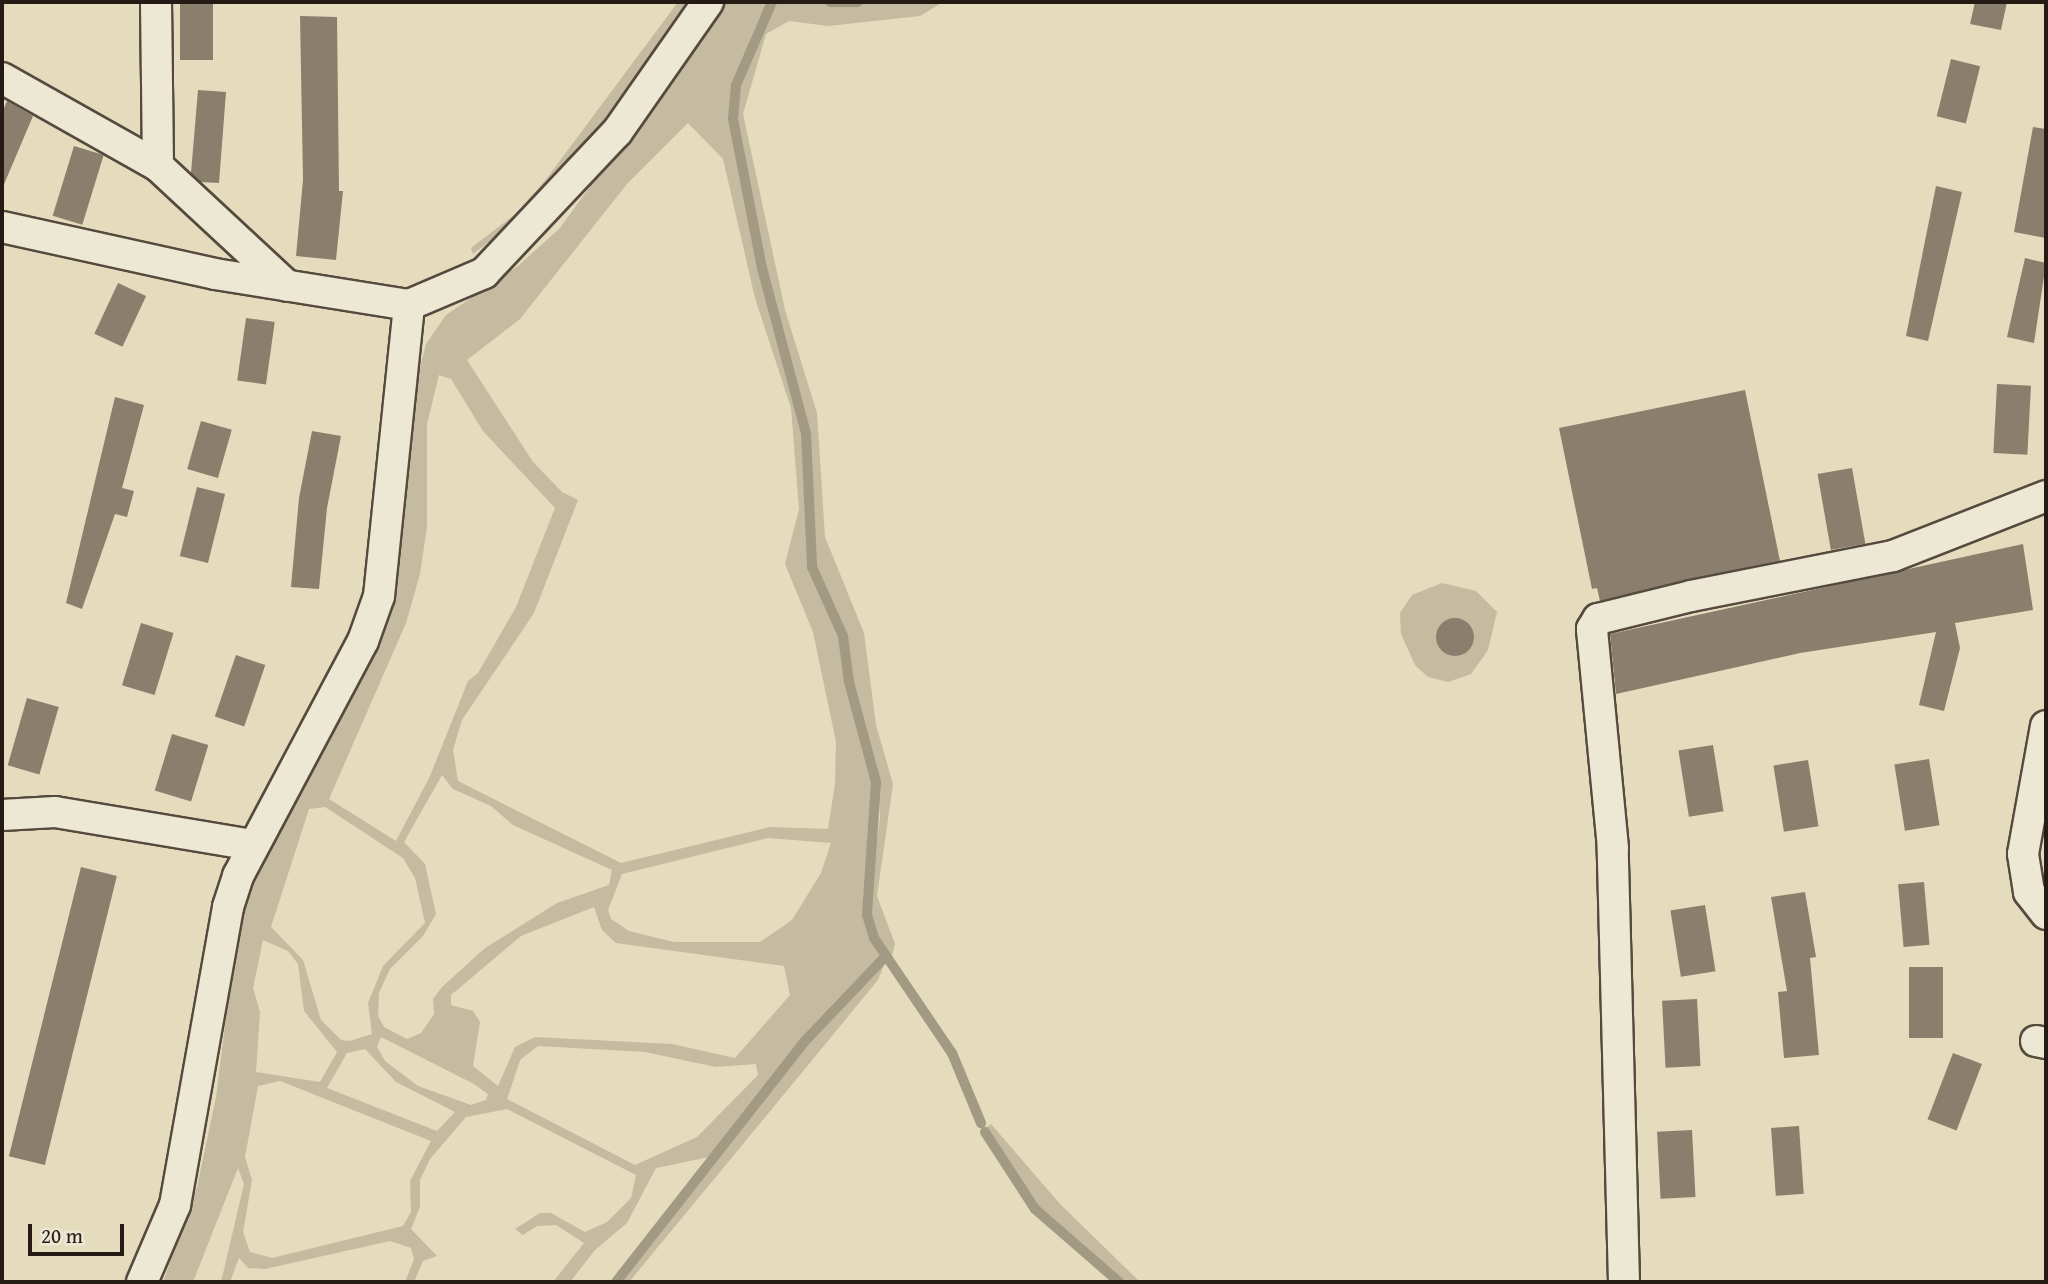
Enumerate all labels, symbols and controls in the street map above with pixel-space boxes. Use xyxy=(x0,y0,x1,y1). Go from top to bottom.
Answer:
scale bar xyxy=(32,1210,128,1254)
text: 20 m xyxy=(41,1220,83,1251)

